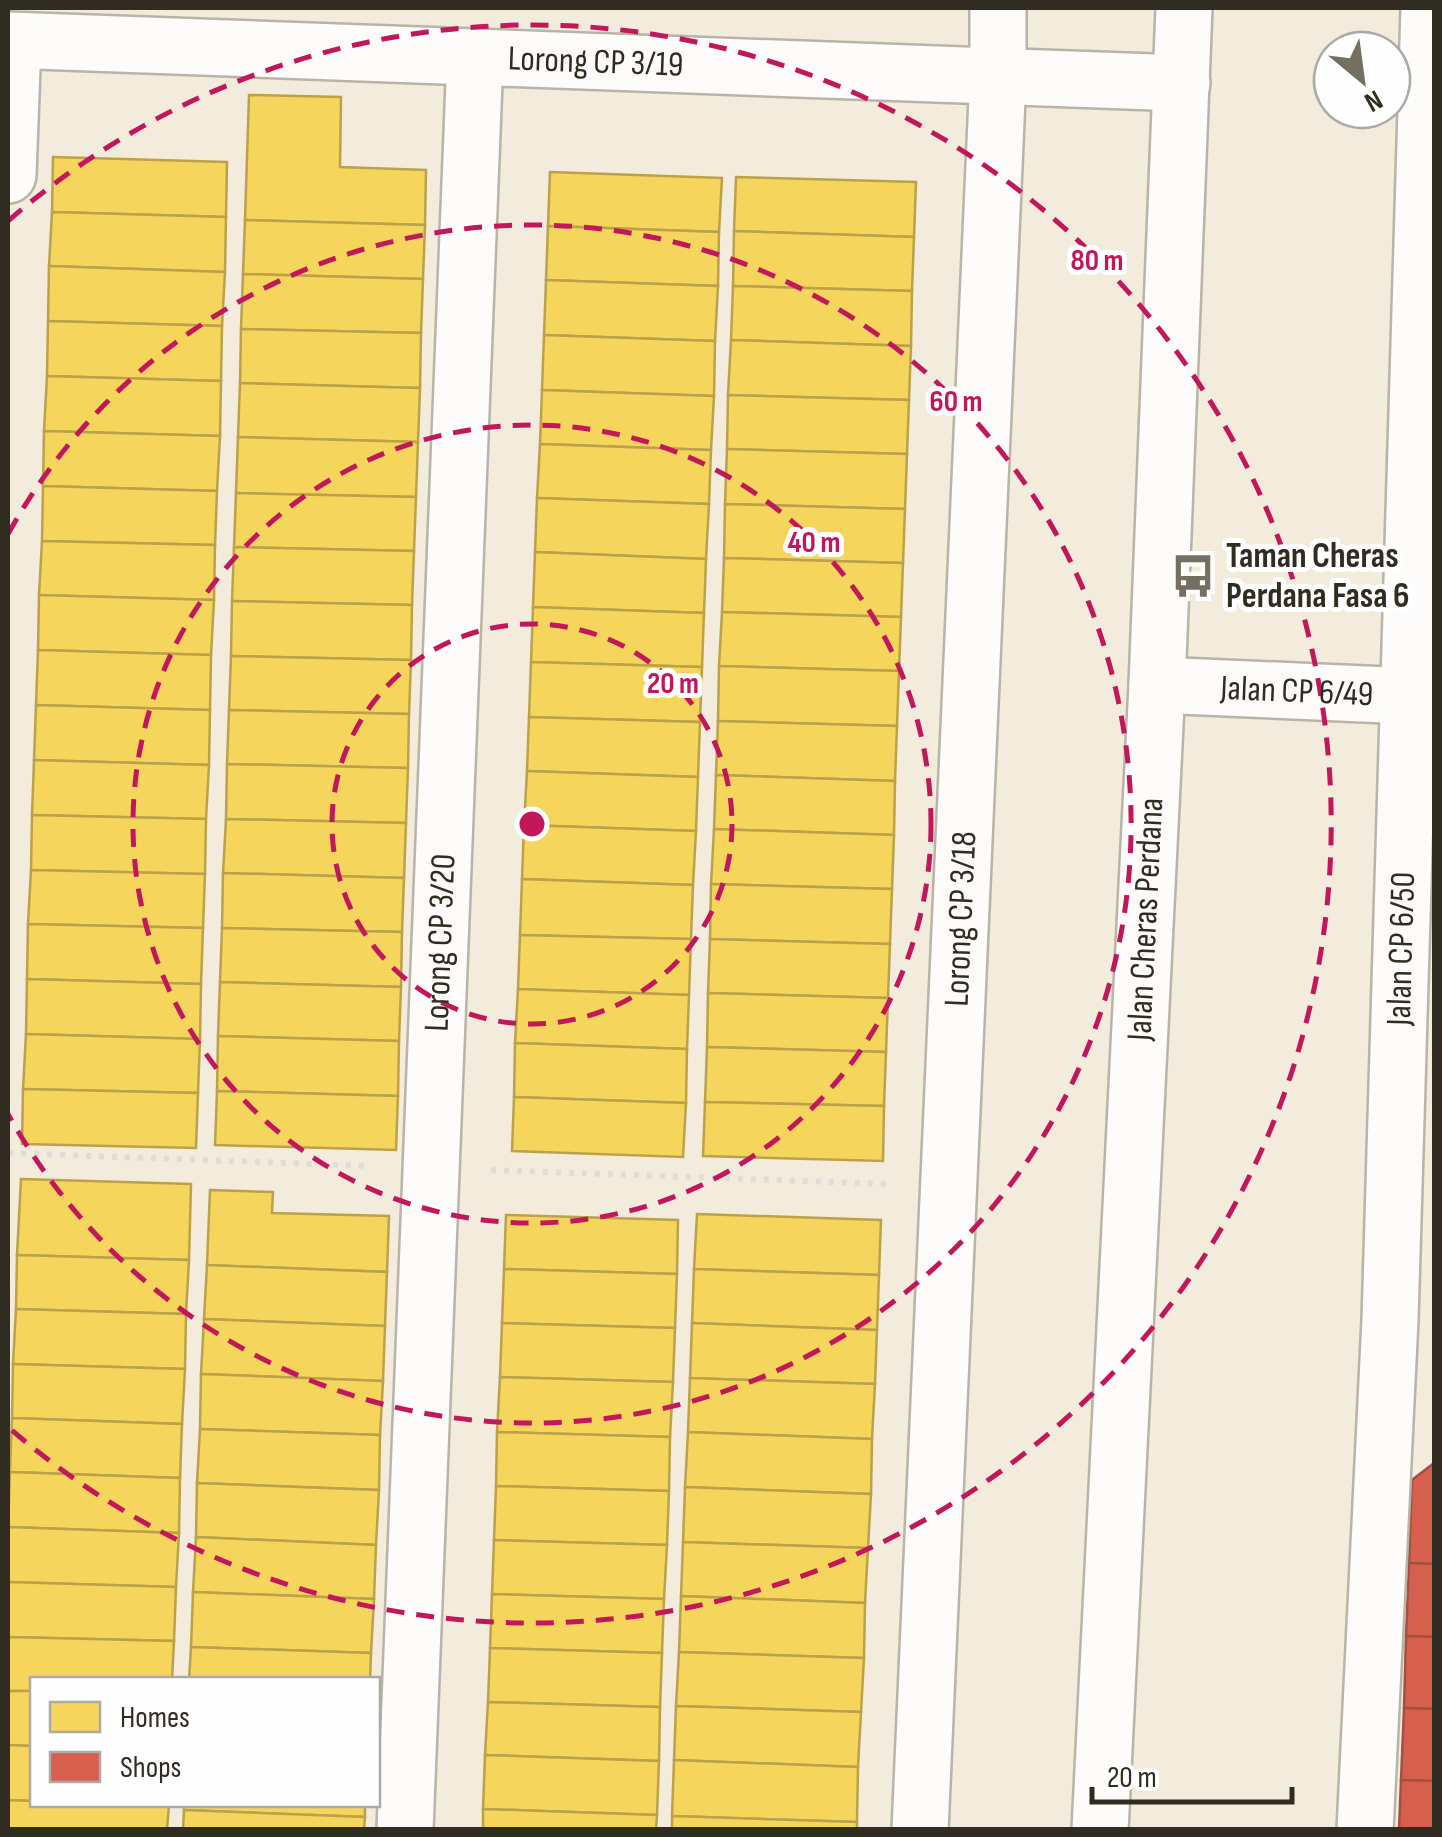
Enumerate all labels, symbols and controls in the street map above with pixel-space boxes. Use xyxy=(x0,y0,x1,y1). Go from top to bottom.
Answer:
north arrow xyxy=(1312,30,1412,130)
street label: Lorong CP 3/19 xyxy=(507,37,684,86)
text: N xyxy=(1359,82,1388,119)
text: 80 m xyxy=(1070,243,1124,279)
text: 60 m xyxy=(930,384,982,420)
text: 40 m xyxy=(788,525,840,561)
place label: Taman Cheras Perdana Fasa 6 xyxy=(1226,535,1410,618)
bus stop icon: Taman Cheras Perdana Fasa 6 xyxy=(1169,552,1217,600)
text: 20 m xyxy=(647,666,699,702)
street label: Jalan CP 6/49 xyxy=(1218,666,1374,716)
street label: Jalan Cheras Perdana xyxy=(1118,797,1173,1043)
centre of rings xyxy=(514,806,550,842)
street label: Lorong CP 3/18 xyxy=(935,830,986,1008)
street label: Lorong CP 3/20 xyxy=(415,853,465,1032)
street label: Jalan CP 6/50 xyxy=(1377,871,1425,1027)
legend xyxy=(30,1677,380,1807)
text: Homes xyxy=(120,1700,190,1736)
scale bar xyxy=(1092,1742,1292,1804)
text: Shops xyxy=(120,1750,181,1786)
text: 20 m xyxy=(1107,1760,1157,1796)

